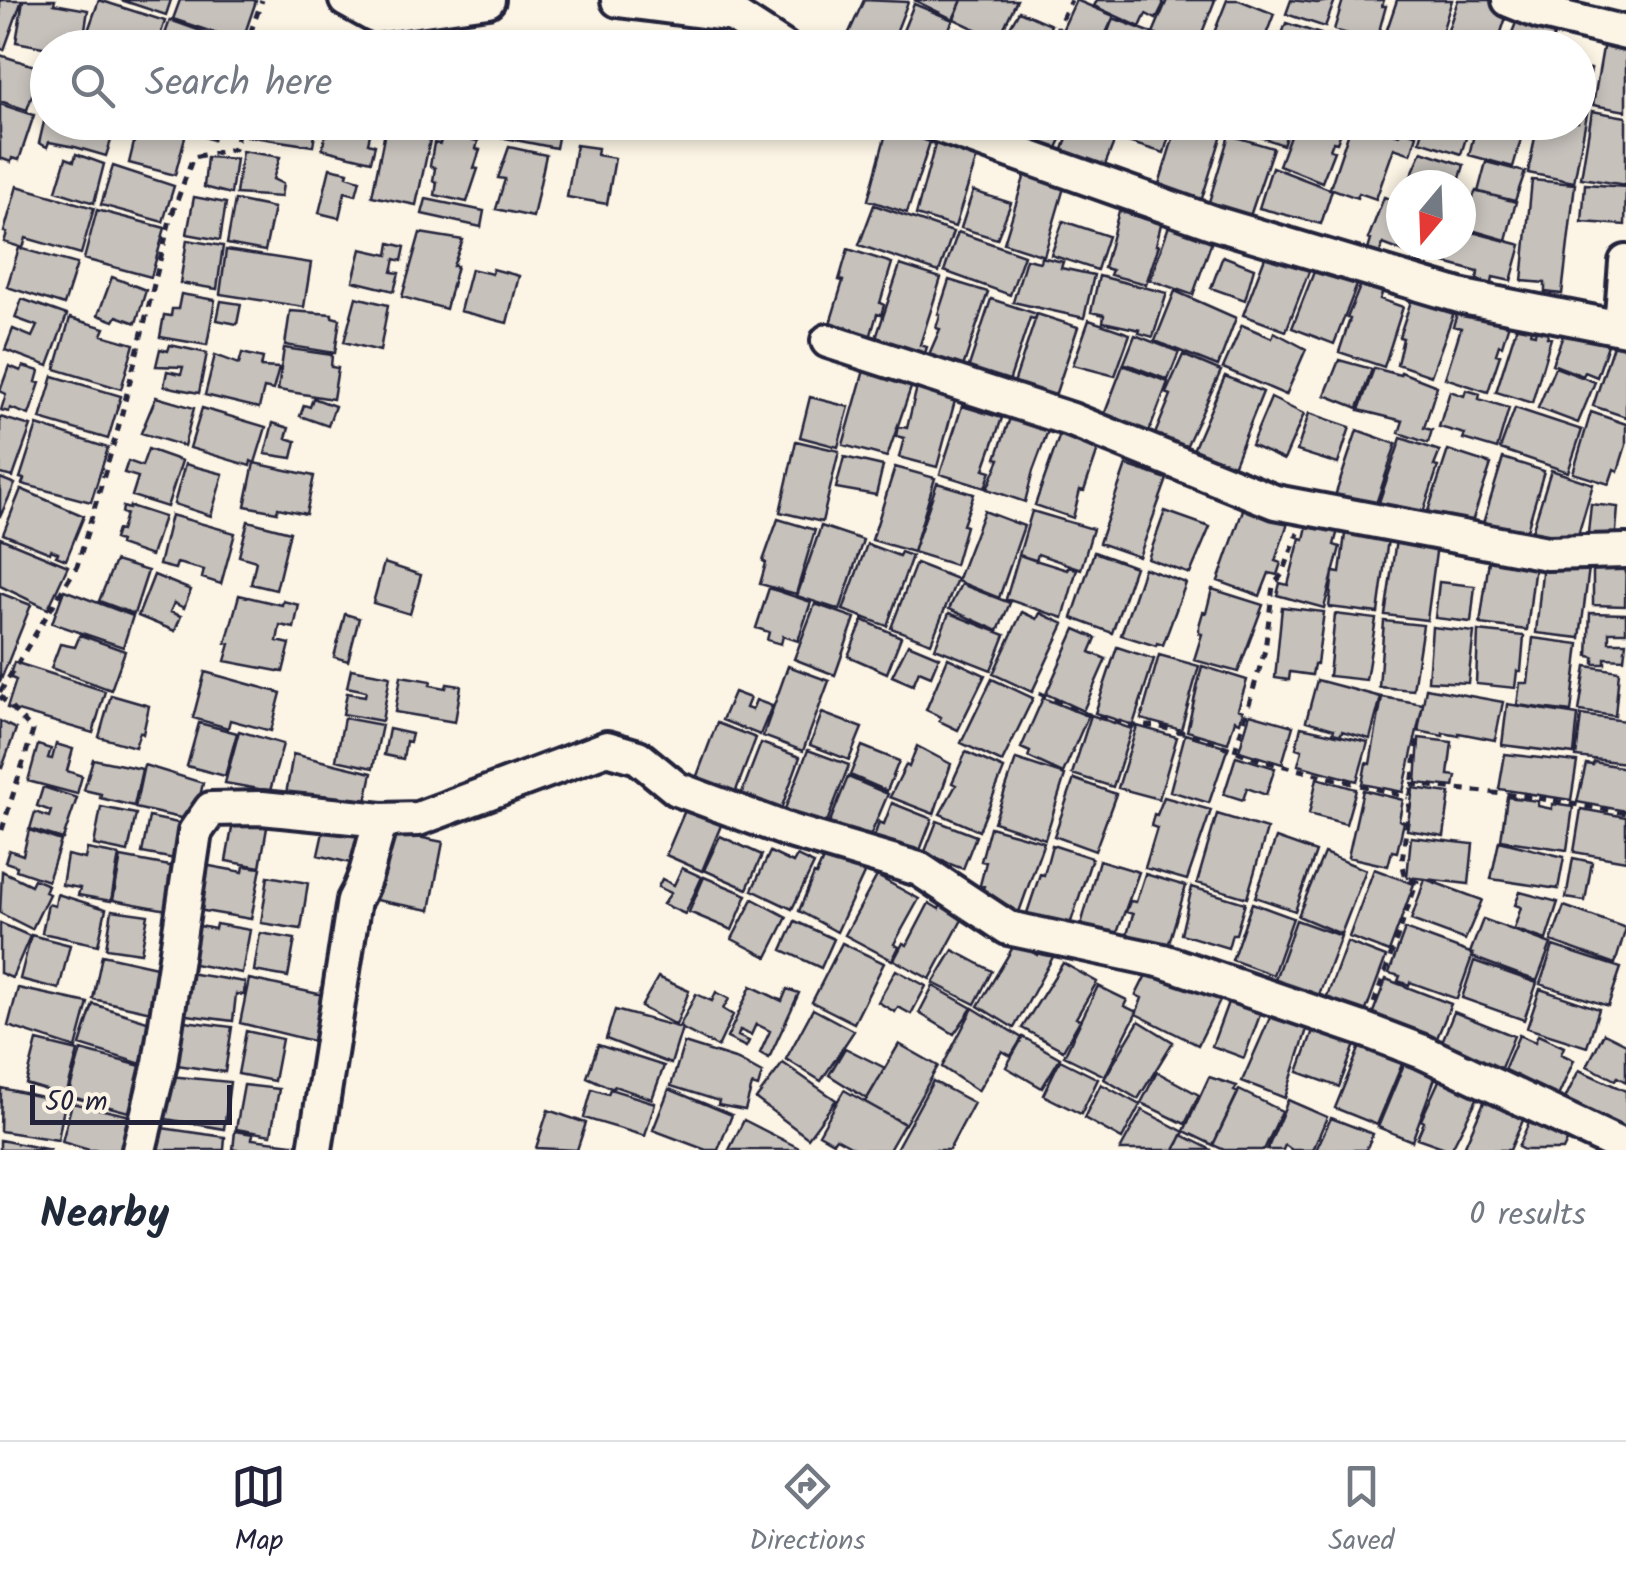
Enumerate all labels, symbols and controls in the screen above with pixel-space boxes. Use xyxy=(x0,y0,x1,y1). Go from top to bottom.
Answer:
search box xyxy=(30,30,1596,140)
text: Search here xyxy=(145,55,332,115)
icon: search xyxy=(65,58,120,113)
north arrow xyxy=(1386,170,1476,260)
scale bar xyxy=(30,1080,232,1124)
text: 50 m xyxy=(45,1080,108,1125)
text: Nearby xyxy=(40,1182,169,1249)
text: 0 results xyxy=(1469,1190,1586,1241)
tab: Map xyxy=(231,1459,286,1564)
tab: Directions xyxy=(749,1459,865,1564)
tab: Saved xyxy=(1328,1459,1395,1564)

